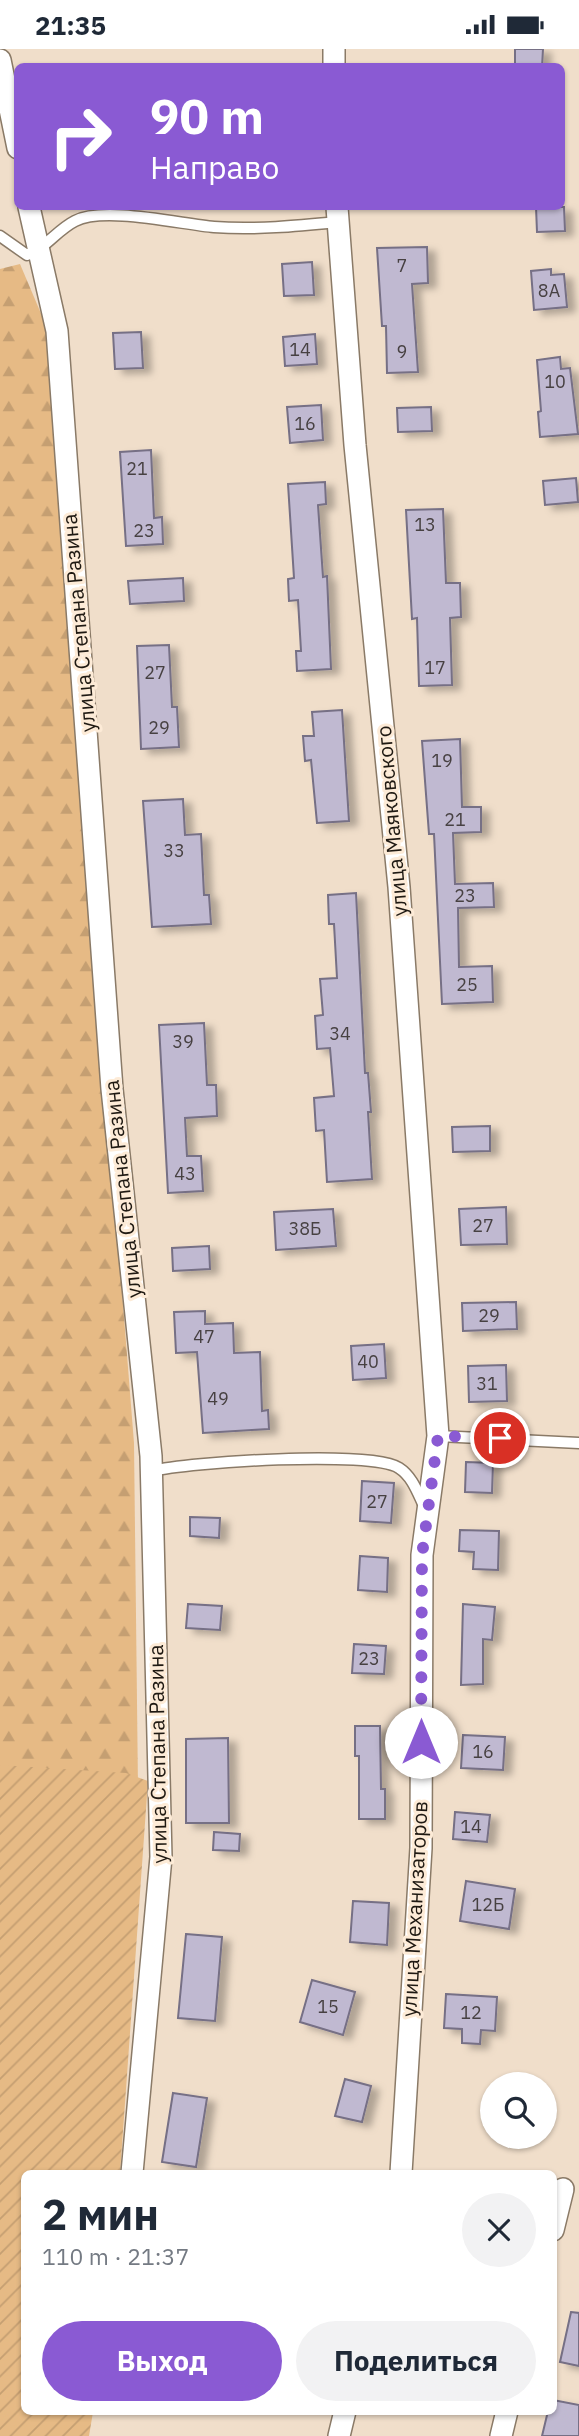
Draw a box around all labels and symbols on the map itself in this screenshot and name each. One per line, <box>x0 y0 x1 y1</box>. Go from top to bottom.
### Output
house number: 7 <box>397 254 407 277</box>
house number: 8А <box>538 279 561 302</box>
house number: 14 <box>289 338 311 361</box>
house number: 9 <box>397 340 407 363</box>
house number: 10 <box>544 370 566 393</box>
house number: 16 <box>294 412 316 435</box>
house number: 21 <box>126 457 148 480</box>
street label: улица Степана Разина <box>55 513 102 734</box>
house number: 13 <box>414 513 436 536</box>
house number: 23 <box>133 519 155 542</box>
house number: 17 <box>424 656 446 679</box>
house number: 27 <box>144 661 166 684</box>
house number: 29 <box>148 716 170 739</box>
street label: улица Маяковского <box>369 725 413 918</box>
house number: 19 <box>431 749 453 772</box>
house number: 21 <box>444 808 466 831</box>
house number: 33 <box>163 839 185 862</box>
house number: 23 <box>454 884 476 907</box>
house number: 25 <box>456 973 478 996</box>
house number: 34 <box>329 1022 351 1045</box>
house number: 39 <box>172 1030 194 1053</box>
street label: улица Степана Разина <box>97 1079 147 1300</box>
house number: 43 <box>174 1162 196 1185</box>
house number: 27 <box>472 1214 494 1237</box>
house number: 38Б <box>288 1217 322 1240</box>
house number: 29 <box>478 1304 500 1327</box>
house number: 47 <box>193 1325 215 1348</box>
house number: 40 <box>357 1350 379 1373</box>
house number: 31 <box>476 1372 498 1395</box>
house number: 49 <box>207 1387 229 1410</box>
pin <box>470 1408 530 1468</box>
house number: 27 <box>366 1490 388 1513</box>
street label: улица Степана Разина <box>141 1644 173 1864</box>
house number: 23 <box>358 1647 380 1670</box>
position arrow <box>384 1705 458 1779</box>
house number: 16 <box>472 1740 494 1763</box>
street label: улица Механизаторов <box>394 1800 434 2018</box>
house number: 14 <box>460 1815 482 1838</box>
house number: 12Б <box>471 1893 505 1916</box>
house number: 15 <box>317 1995 339 2018</box>
house number: 12 <box>460 2001 482 2024</box>

